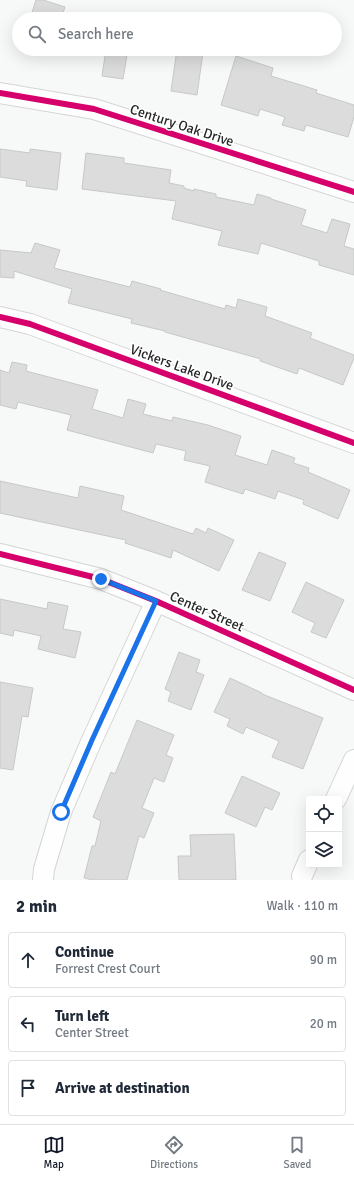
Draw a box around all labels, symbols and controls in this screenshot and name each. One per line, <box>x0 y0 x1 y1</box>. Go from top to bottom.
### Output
search box <box>12 12 342 56</box>
icon: search <box>26 23 48 45</box>
text: Search here <box>58 25 134 43</box>
street label: Century Oak Drive <box>128 101 236 150</box>
street label: Vickers Lake Drive <box>128 341 236 394</box>
route end <box>92 570 110 588</box>
street label: Center Street <box>167 588 247 635</box>
map controls <box>306 796 342 868</box>
button: locate <box>306 796 342 832</box>
route start <box>52 803 70 821</box>
button: layers <box>306 832 342 868</box>
text: 2 min <box>16 896 57 917</box>
text: Walk · 110 m <box>267 898 338 914</box>
text: Continue <box>55 943 114 961</box>
icon: ahead <box>17 949 39 971</box>
text: 90 m <box>310 952 337 968</box>
text: Forrest Crest Court <box>55 961 160 977</box>
text: Turn left <box>55 1007 109 1025</box>
icon: left <box>17 1013 39 1035</box>
text: 20 m <box>310 1016 337 1032</box>
text: Center Street <box>55 1025 129 1041</box>
icon: arrive <box>17 1077 39 1099</box>
text: Arrive at destination <box>55 1079 190 1097</box>
tab: Map <box>43 1134 65 1171</box>
tab: Directions <box>150 1134 198 1171</box>
tab: Saved <box>284 1134 311 1171</box>

